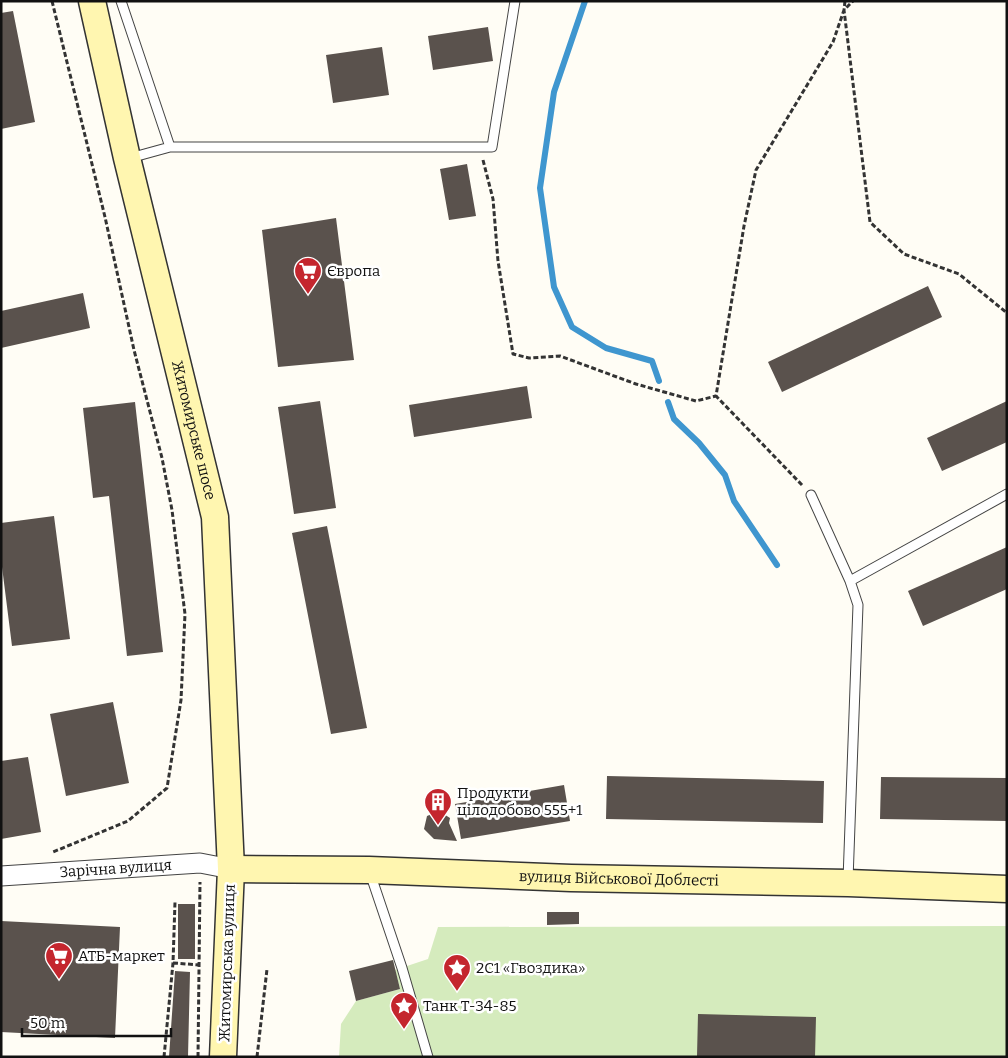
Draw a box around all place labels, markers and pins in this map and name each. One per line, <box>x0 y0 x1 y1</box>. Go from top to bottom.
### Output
supermarket icon: Європа <box>293 256 323 295</box>
place label: Європа <box>327 262 380 280</box>
place label: Продукти цілодобово 555+1 <box>457 784 582 819</box>
building icon: Продукти цілодобово 555+1 <box>423 787 453 826</box>
supermarket icon: АТБ-маркет <box>44 941 74 980</box>
place label: АТБ-маркет <box>78 947 165 965</box>
place icon: 2С1 «Гвоздика» <box>442 953 472 992</box>
place label: 2С1 «Гвоздика» <box>476 959 586 977</box>
place icon: Танк Т-34-85 <box>389 991 419 1030</box>
place label: Танк Т-34-85 <box>423 997 517 1015</box>

